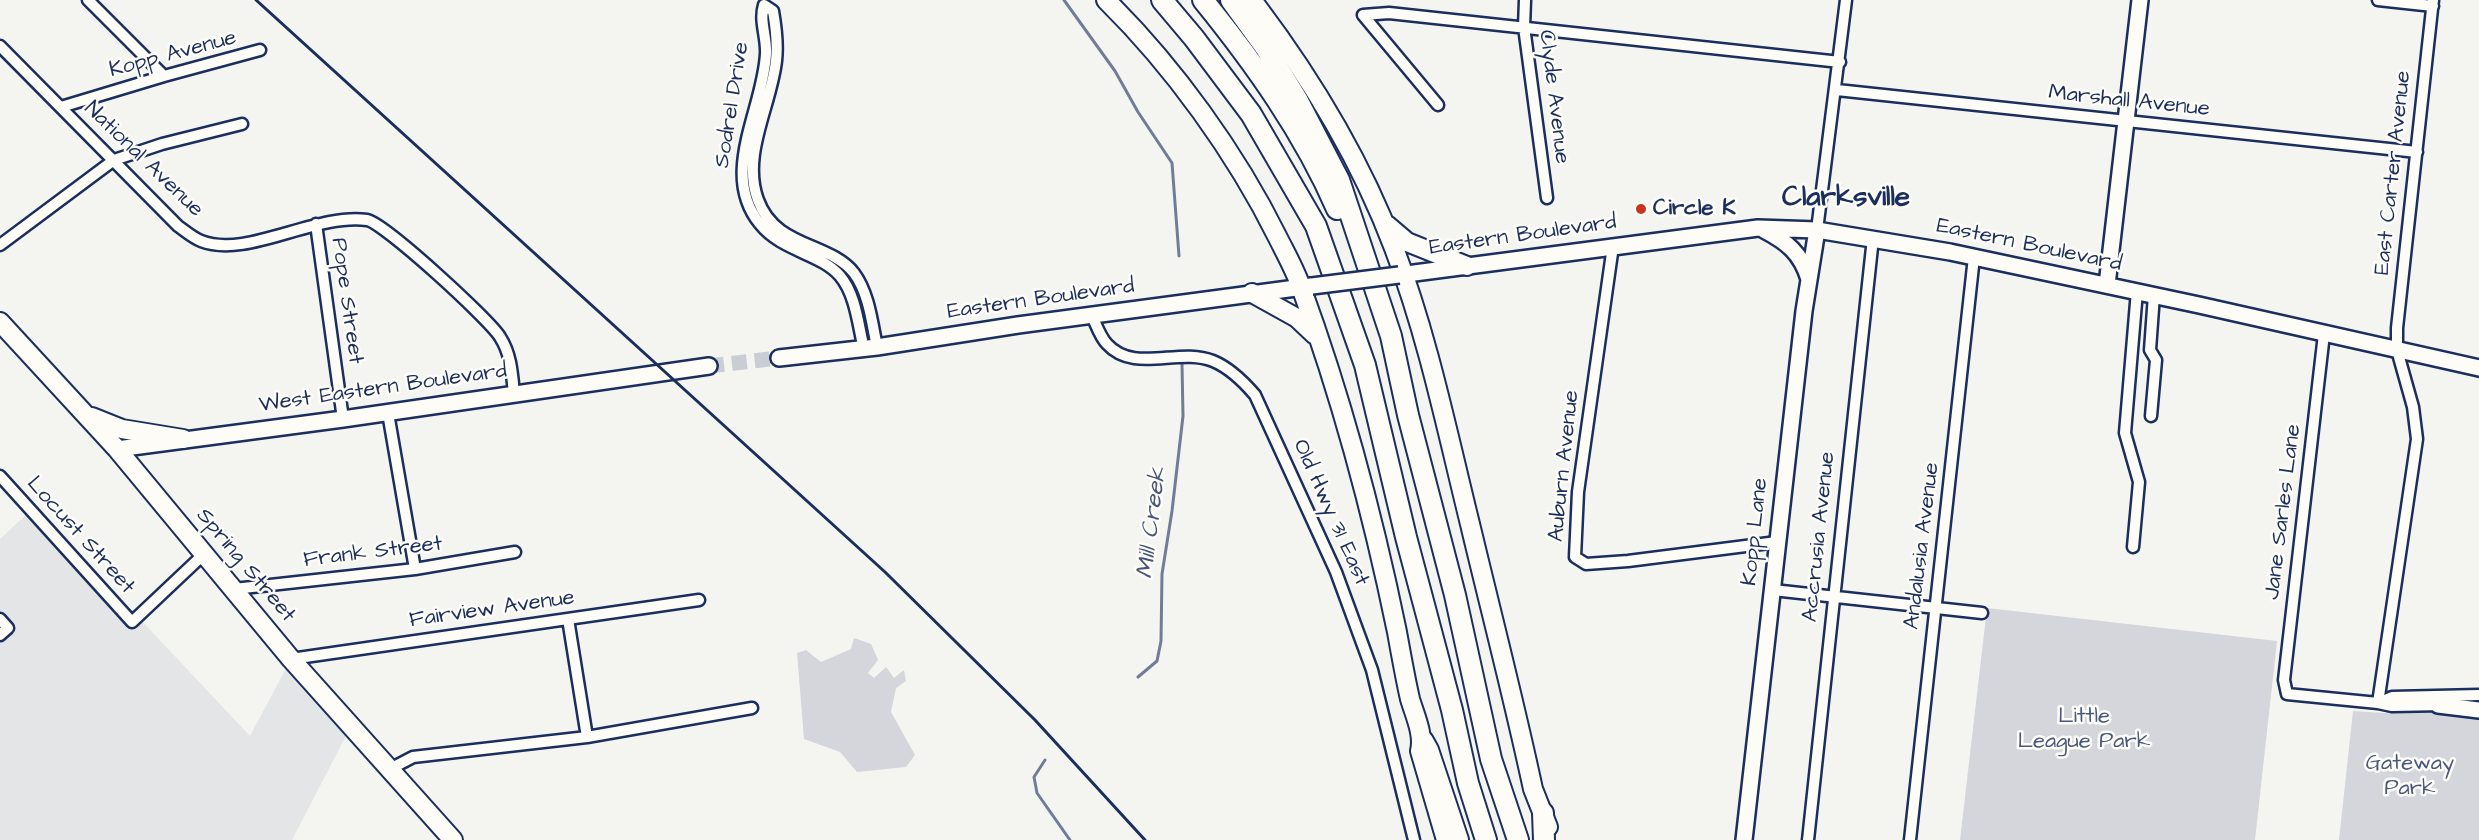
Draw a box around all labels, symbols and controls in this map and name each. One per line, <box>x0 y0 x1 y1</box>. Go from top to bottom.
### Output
street label: Kopp Avenue <box>107 25 239 85</box>
street label: Clyde Avenue <box>1532 29 1574 165</box>
street label: Sodrel Drive <box>710 40 756 170</box>
street label: East Carter Avenue <box>2370 70 2418 276</box>
street label: Marshall Avenue <box>2047 80 2211 124</box>
street label: National Avenue <box>78 96 208 224</box>
district label: Clarksville <box>1782 182 1910 216</box>
place label: Circle K <box>1653 196 1735 222</box>
marker: Circle K <box>1634 202 1648 216</box>
street label: Eastern Boulevard <box>1428 210 1618 262</box>
street label: Eastern Boulevard <box>1934 213 2124 279</box>
street label: Pope Street <box>324 236 368 366</box>
street label: Eastern Boulevard <box>946 274 1136 326</box>
street label: West Eastern Boulevard <box>257 359 509 419</box>
street label: Auburn Avenue <box>1544 389 1586 543</box>
street label: Jane Sarles Lane <box>2260 423 2308 601</box>
street label: Old Hwy 31 East <box>1286 436 1374 590</box>
street label: Accrusia Avenue <box>1798 451 1842 623</box>
street label: Andalusia Avenue <box>1900 461 1946 631</box>
water label: Mill Creek <box>1132 466 1174 580</box>
street label: Locust Street <box>20 472 140 600</box>
street label: Kopp Lane <box>1737 477 1775 587</box>
street label: Spring Street <box>190 504 300 628</box>
street label: Frank Street <box>302 531 444 575</box>
street label: Fairview Avenue <box>408 585 576 635</box>
park label: Little League Park <box>2018 704 2150 756</box>
park label: Gateway Park <box>2366 751 2454 802</box>

